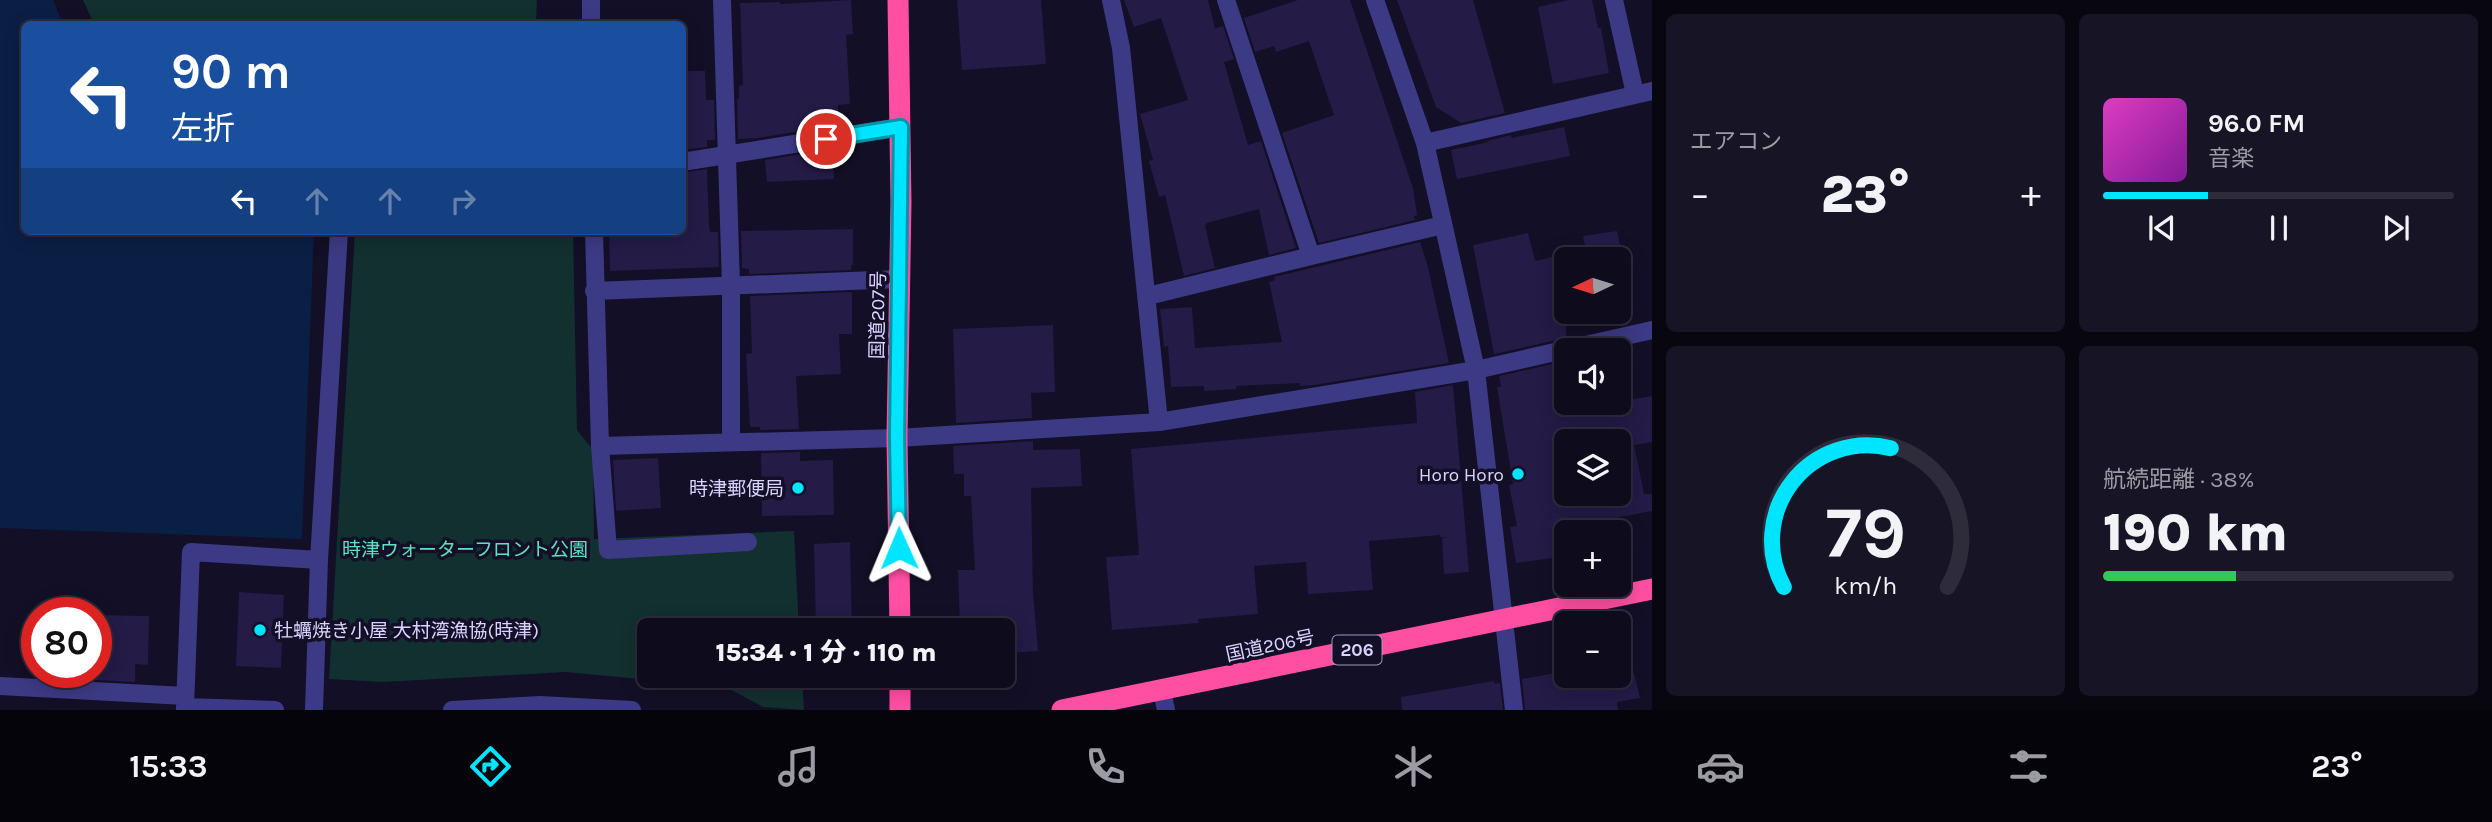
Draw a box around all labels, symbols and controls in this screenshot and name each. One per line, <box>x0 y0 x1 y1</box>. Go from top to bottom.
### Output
text: 90 m <box>171 43 291 100</box>
icon: left <box>56 49 147 140</box>
text: 96.0 FM <box>2208 108 2305 139</box>
pin <box>796 109 856 169</box>
text: 左折 <box>171 110 235 147</box>
icon: arrive <box>807 120 845 158</box>
text: エアコン <box>1690 128 1782 155</box>
text: 音楽 <box>2208 145 2254 172</box>
text: 23° <box>1821 164 1910 225</box>
text: − <box>1690 172 1710 217</box>
text: + <box>2021 172 2041 217</box>
icon: left <box>225 182 263 220</box>
icon: ahead <box>298 182 336 220</box>
icon: ahead <box>371 182 409 220</box>
icon: right <box>444 182 482 220</box>
icon: previous <box>2143 209 2181 247</box>
icon: pause <box>2260 209 2298 247</box>
icon: next <box>2377 209 2415 247</box>
north arrow <box>1554 247 1631 324</box>
map controls <box>1554 247 1631 688</box>
street label: 国道207号 <box>866 271 890 359</box>
button: sound <box>1554 338 1631 415</box>
button: layers <box>1554 429 1631 506</box>
place label: Horo Horo <box>1419 464 1504 486</box>
marker: Horo Horo <box>1510 466 1526 482</box>
text: 航続距離 · 38% <box>2103 466 2254 493</box>
place label: 時津郵便局 <box>689 478 784 500</box>
marker: 時津郵便局 <box>790 480 806 496</box>
text: 79 <box>1825 490 1906 575</box>
text: 190 km <box>2103 502 2288 563</box>
position arrow <box>862 511 936 585</box>
button: + <box>1554 520 1631 597</box>
park label: 時津ウォーターフロント公園 <box>342 539 588 561</box>
text: km/h <box>1834 571 1897 600</box>
speed limit sign: 80 <box>21 597 112 688</box>
button: − <box>1554 611 1631 688</box>
place label: 牡蠣焼き小屋 大村湾漁協(時津) <box>274 620 539 642</box>
marker: 牡蠣焼き小屋 大村湾漁協(時津) <box>252 622 268 638</box>
street label: 国道206号 <box>1224 626 1317 666</box>
road number: 206 <box>1332 636 1382 664</box>
text: 15:34 · 1 分 · 110 m <box>716 637 936 668</box>
icon: directions <box>466 742 515 791</box>
icon: music <box>774 742 823 791</box>
icon: phone <box>1081 742 1130 791</box>
icon: climate <box>1389 742 1438 791</box>
icon: car <box>1696 742 1745 791</box>
icon: filters <box>2004 742 2053 791</box>
text: 15:33 <box>129 748 208 785</box>
text: 23° <box>2311 748 2363 785</box>

